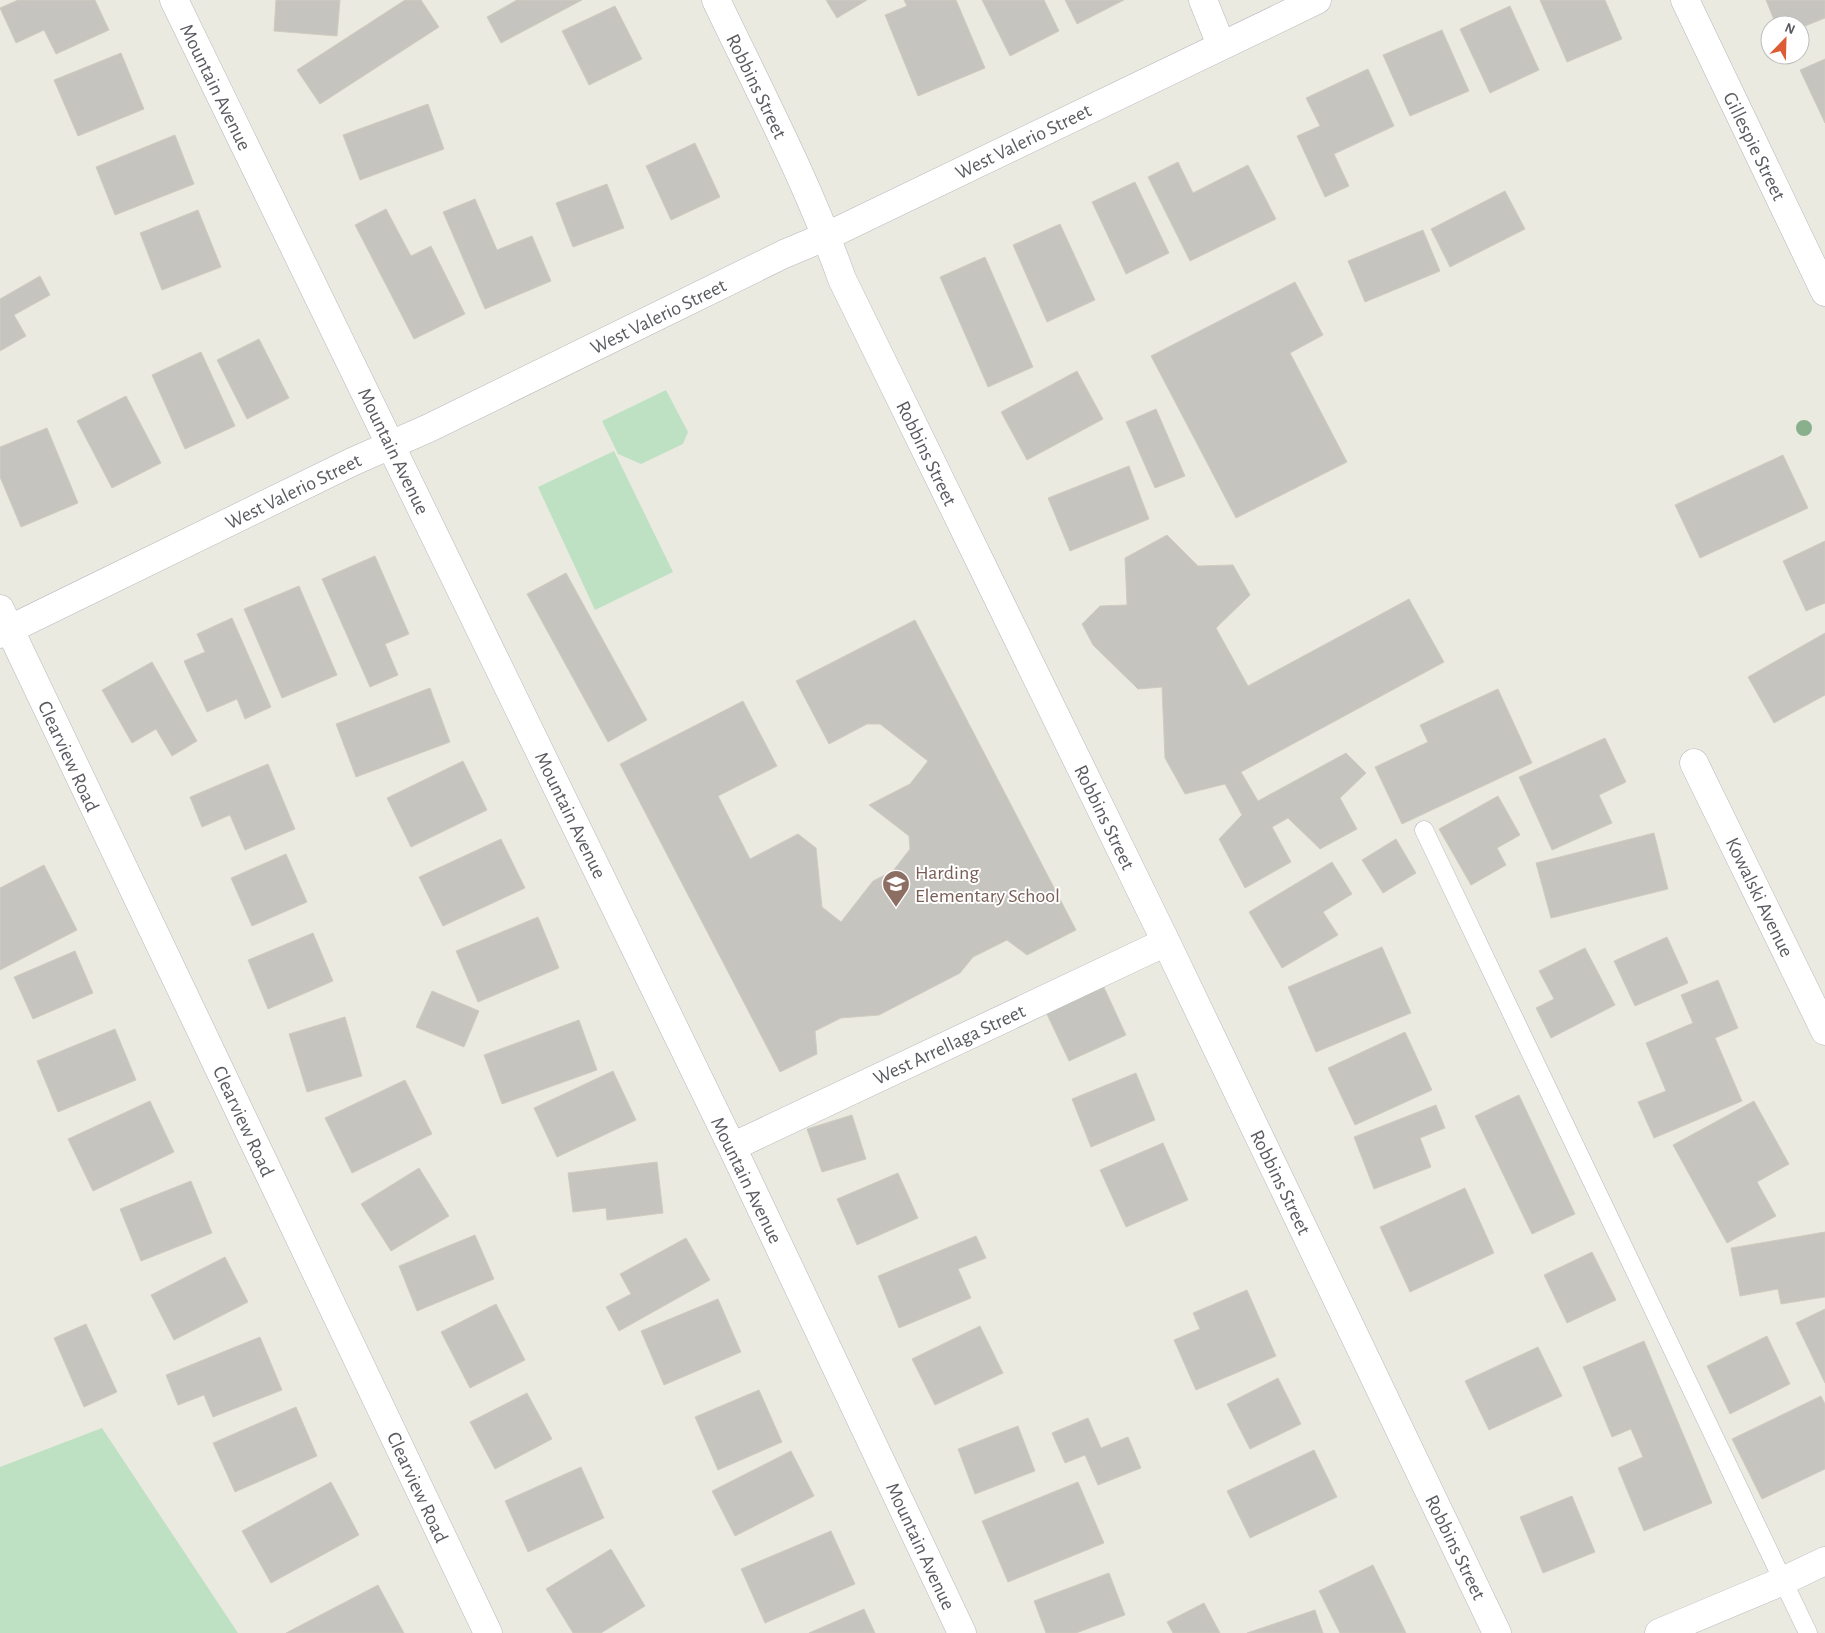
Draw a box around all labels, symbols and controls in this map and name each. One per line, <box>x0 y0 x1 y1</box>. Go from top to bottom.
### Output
north arrow <box>1760 15 1810 65</box>
street label: Mountain Avenue <box>176 21 254 154</box>
text: N <box>1782 21 1797 37</box>
street label: Robbins Street <box>722 31 790 142</box>
street label: Gillespie Street <box>1719 89 1789 204</box>
street label: West Valerio Street <box>952 100 1095 183</box>
street label: West Valerio Street <box>587 275 730 358</box>
street label: Mountain Avenue <box>354 385 432 518</box>
street label: Robbins Street <box>892 398 960 509</box>
street label: West Valerio Street <box>222 450 365 533</box>
street label: Clearview Road <box>34 698 102 815</box>
street label: Mountain Avenue <box>531 749 609 882</box>
street label: Robbins Street <box>1070 762 1138 873</box>
street label: Kowalski Avenue <box>1722 834 1797 960</box>
place label: Harding Elementary School <box>915 863 1060 906</box>
school or university icon: Harding Elementary School <box>881 869 911 908</box>
street label: West Arrellaga Street <box>870 1001 1029 1089</box>
street label: Clearview Road <box>209 1063 277 1180</box>
street label: Mountain Avenue <box>707 1114 785 1247</box>
street label: Robbins Street <box>1246 1127 1314 1238</box>
street label: Clearview Road <box>383 1429 451 1546</box>
street label: Mountain Avenue <box>882 1480 958 1613</box>
street label: Robbins Street <box>1421 1492 1489 1603</box>

